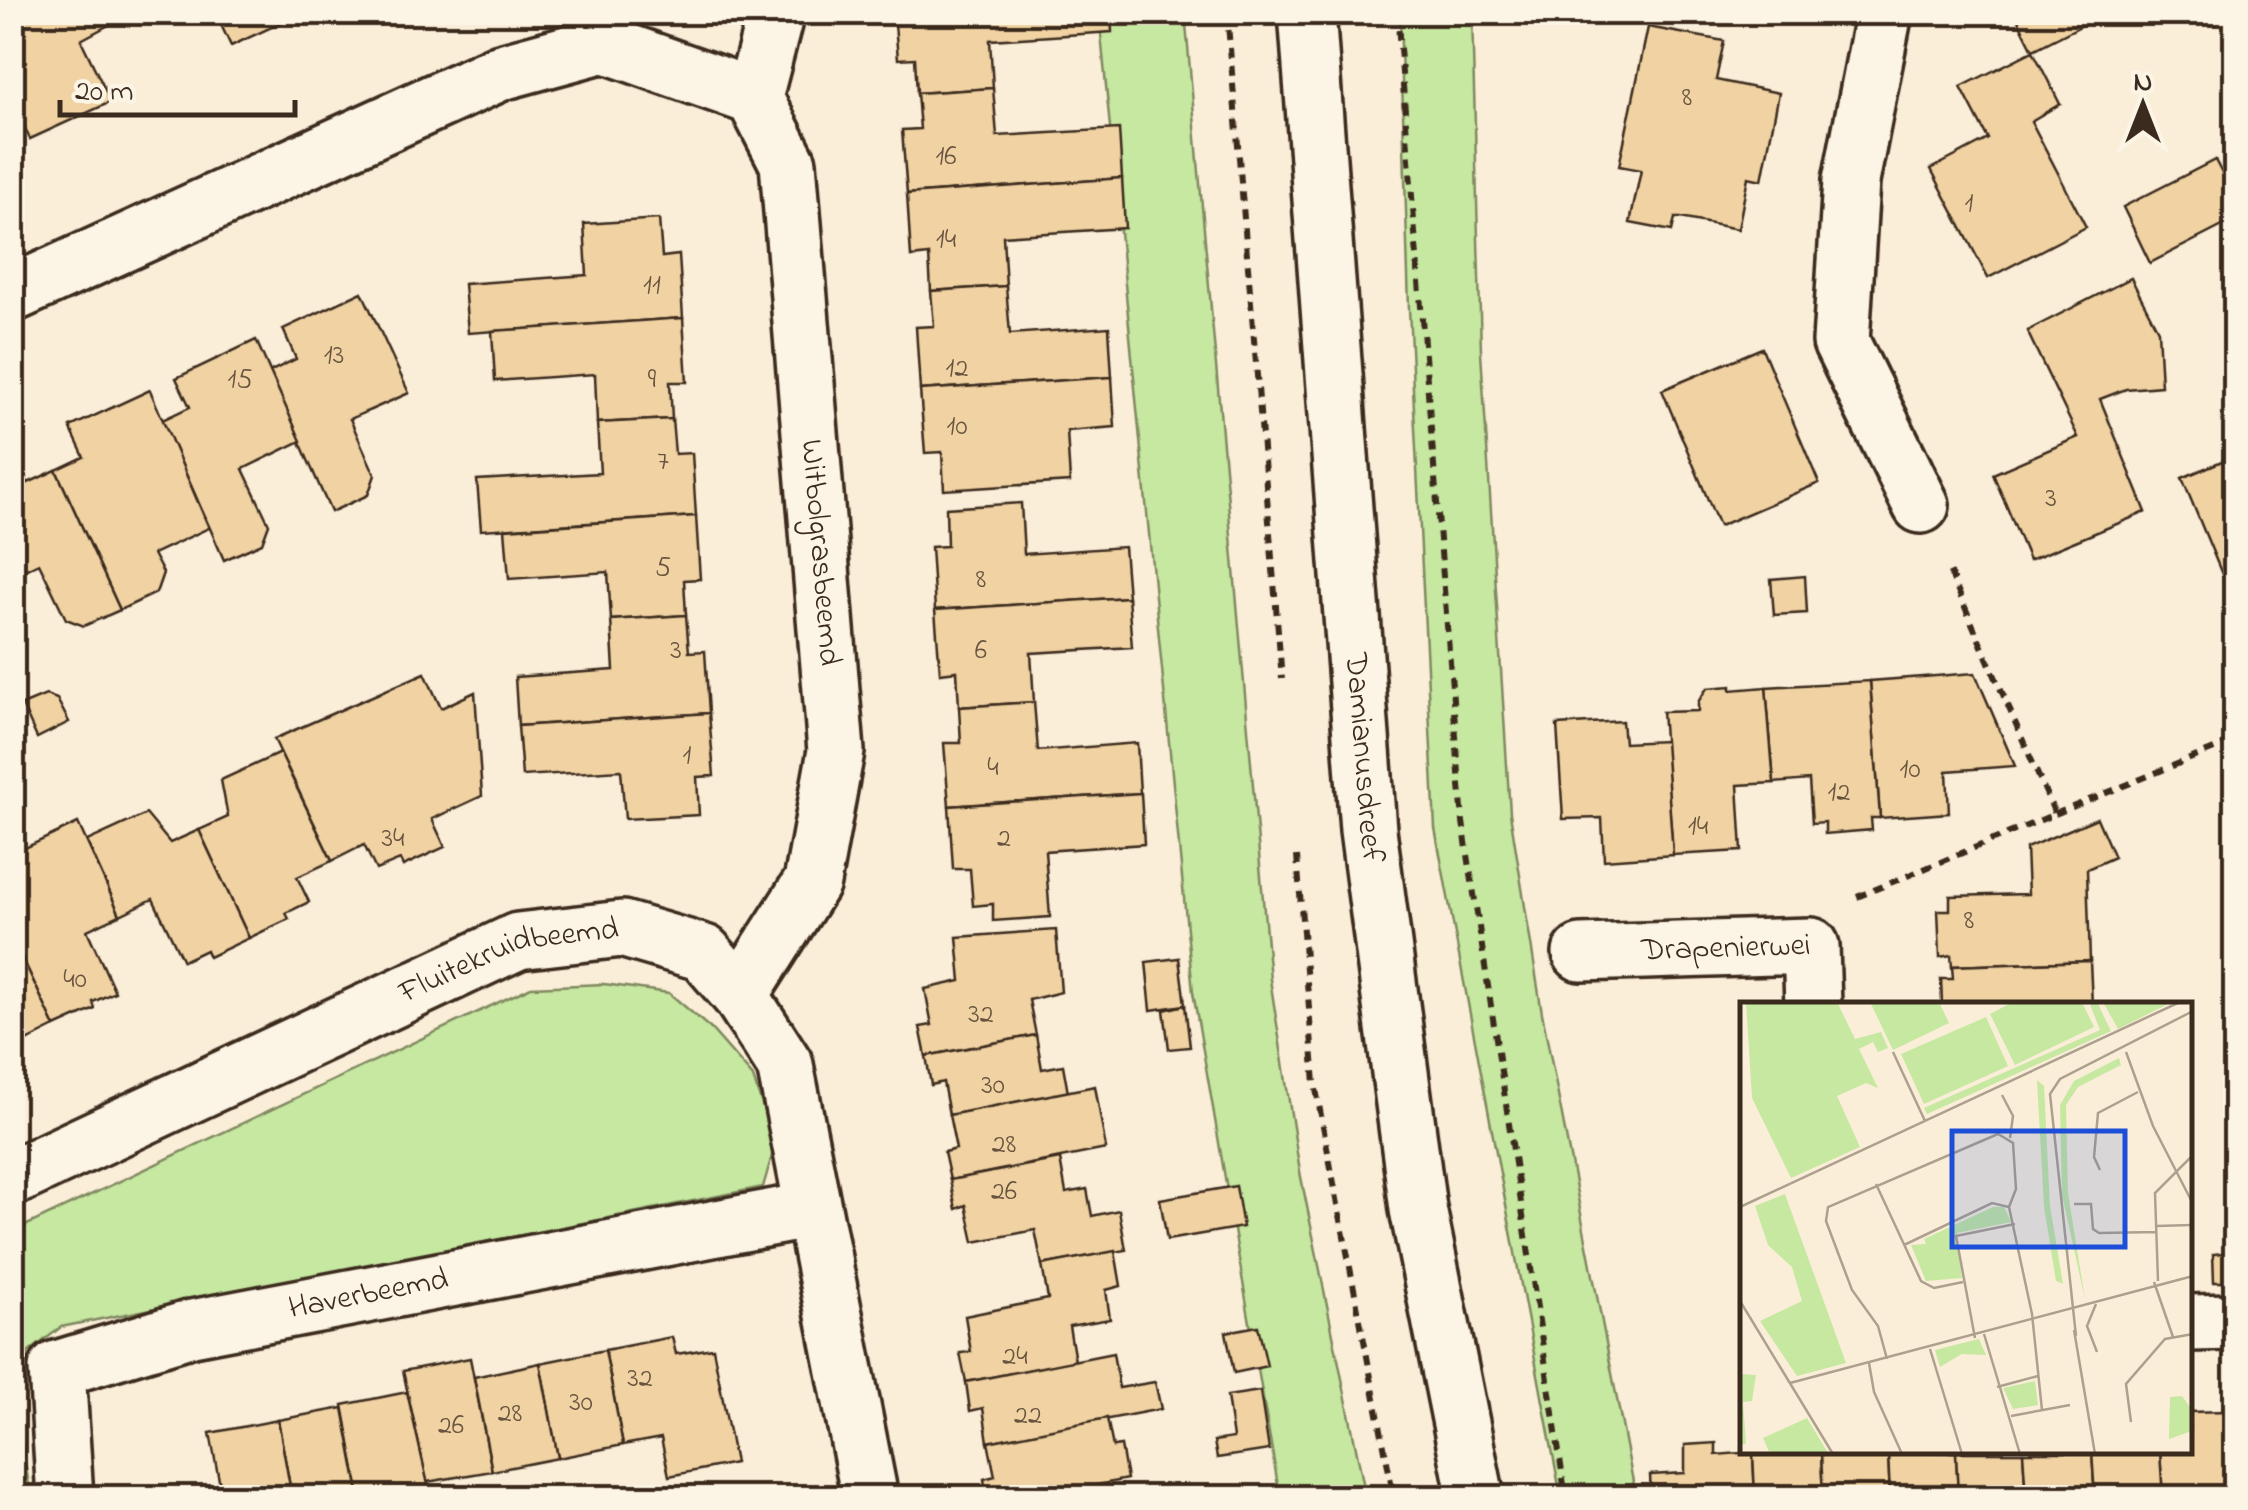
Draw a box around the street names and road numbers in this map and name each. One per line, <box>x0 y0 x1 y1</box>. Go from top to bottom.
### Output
street label: Witbolgrasbeemd <box>787 437 852 668</box>
street label: Damianusdreef <box>1331 650 1396 866</box>
street label: Fluitekruidbeemd <box>391 906 621 1017</box>
street label: Drapenierwei <box>1640 923 1811 975</box>
street label: Haverbeemd <box>285 1256 452 1333</box>

